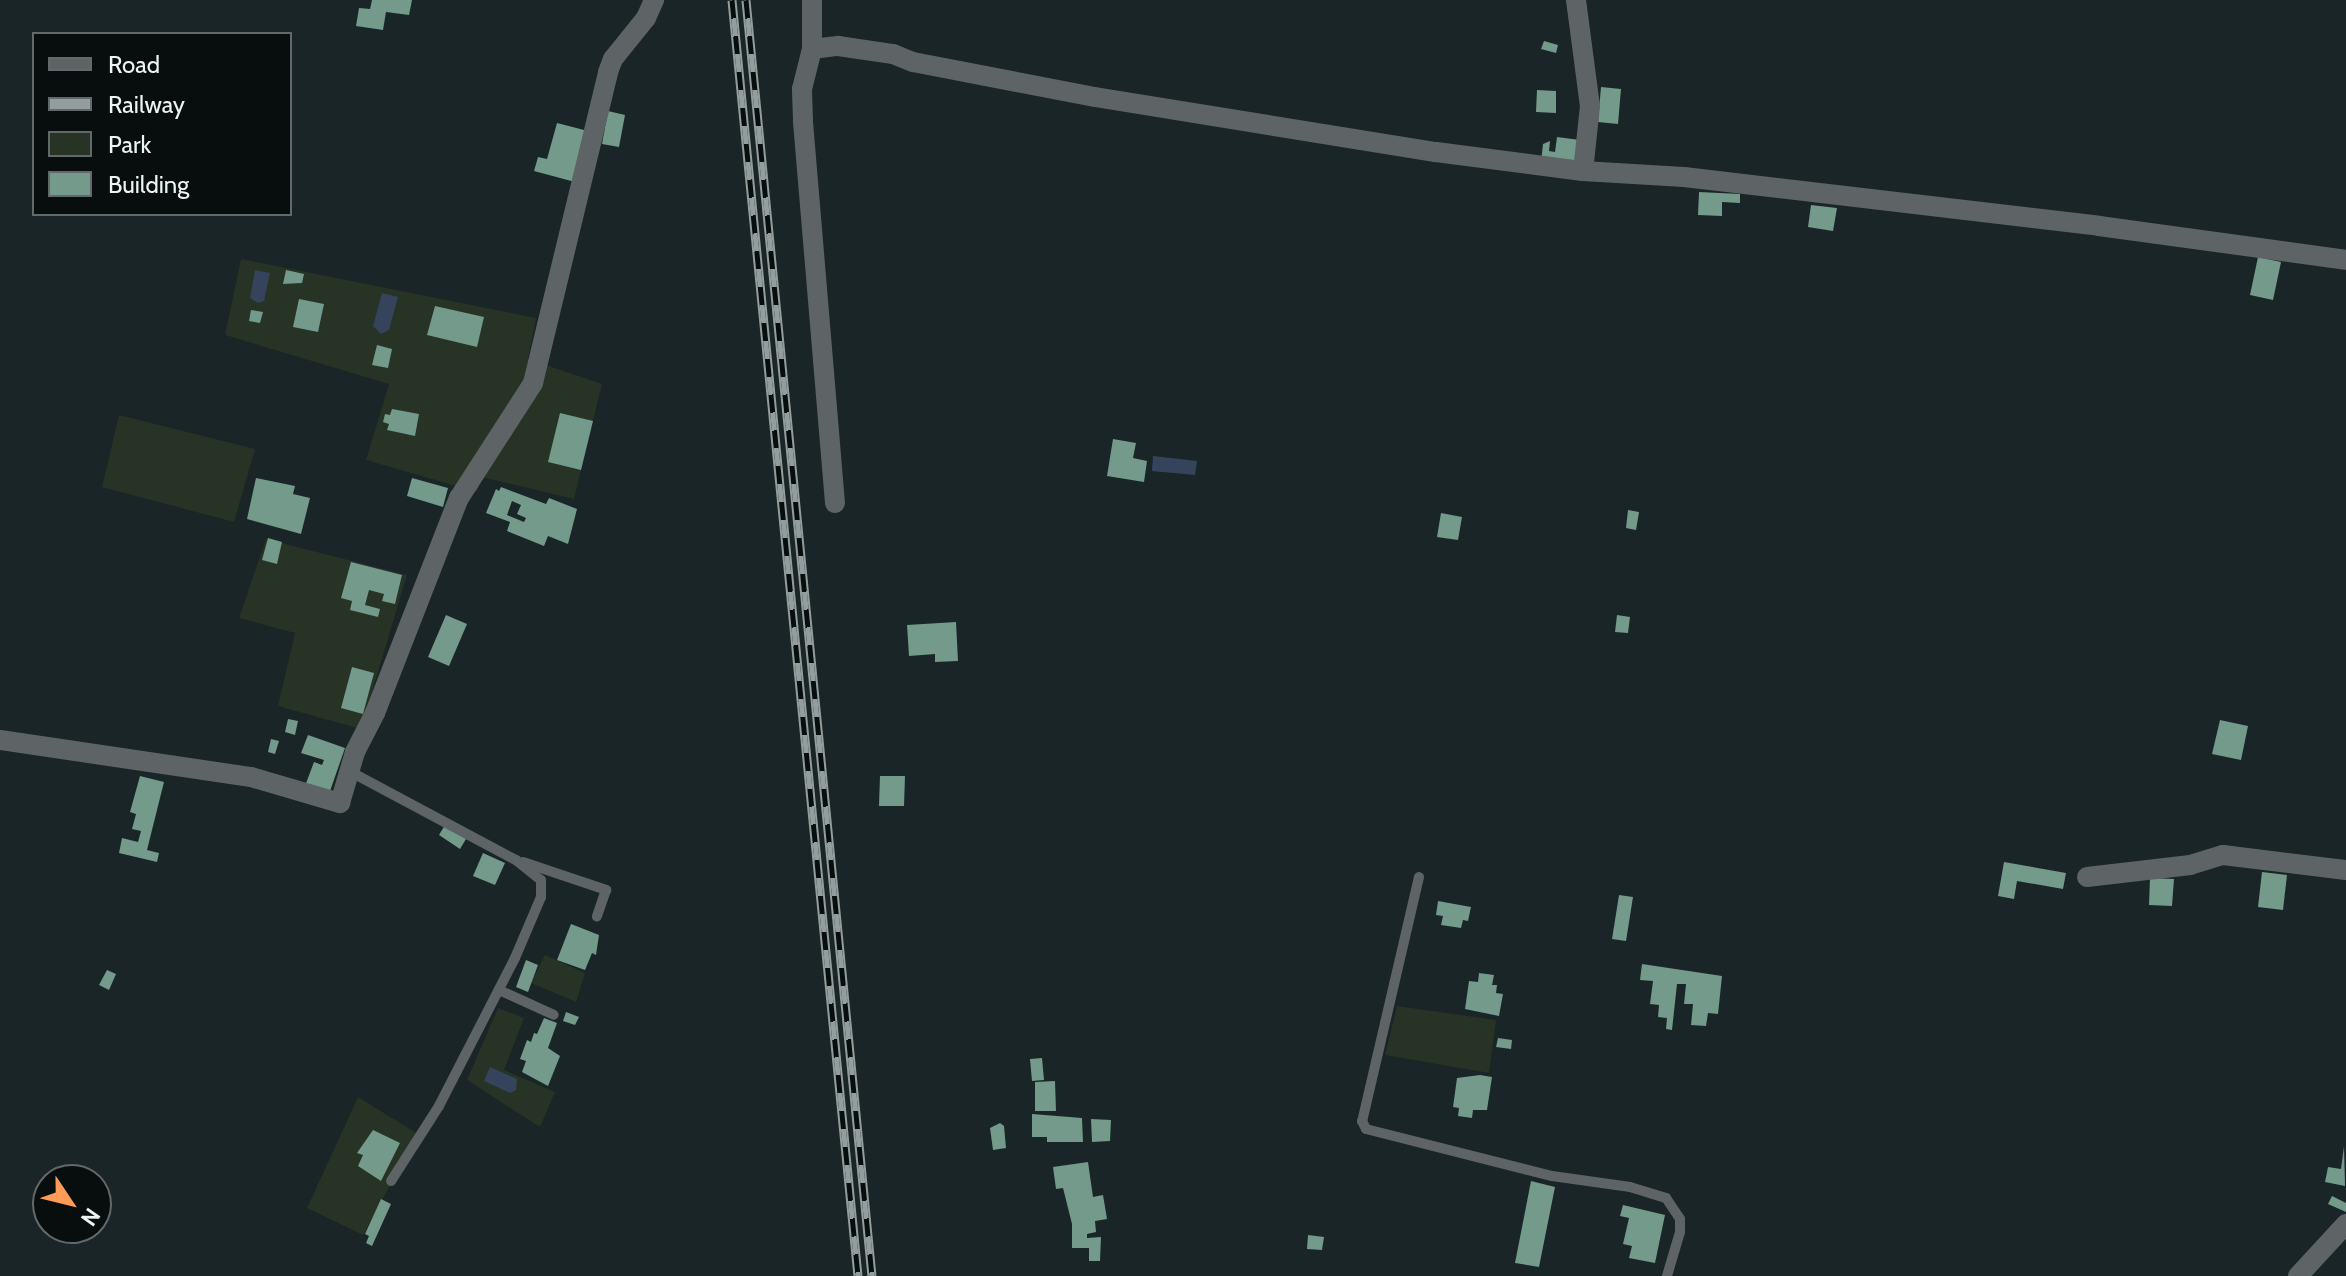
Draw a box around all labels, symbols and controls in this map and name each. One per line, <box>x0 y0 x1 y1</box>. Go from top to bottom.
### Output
legend <box>32 32 292 216</box>
text: Road <box>108 50 160 79</box>
text: Railway <box>108 90 185 119</box>
text: Park <box>108 130 151 159</box>
text: Building <box>108 170 189 199</box>
north arrow <box>32 1164 112 1244</box>
text: N <box>75 1203 106 1231</box>

